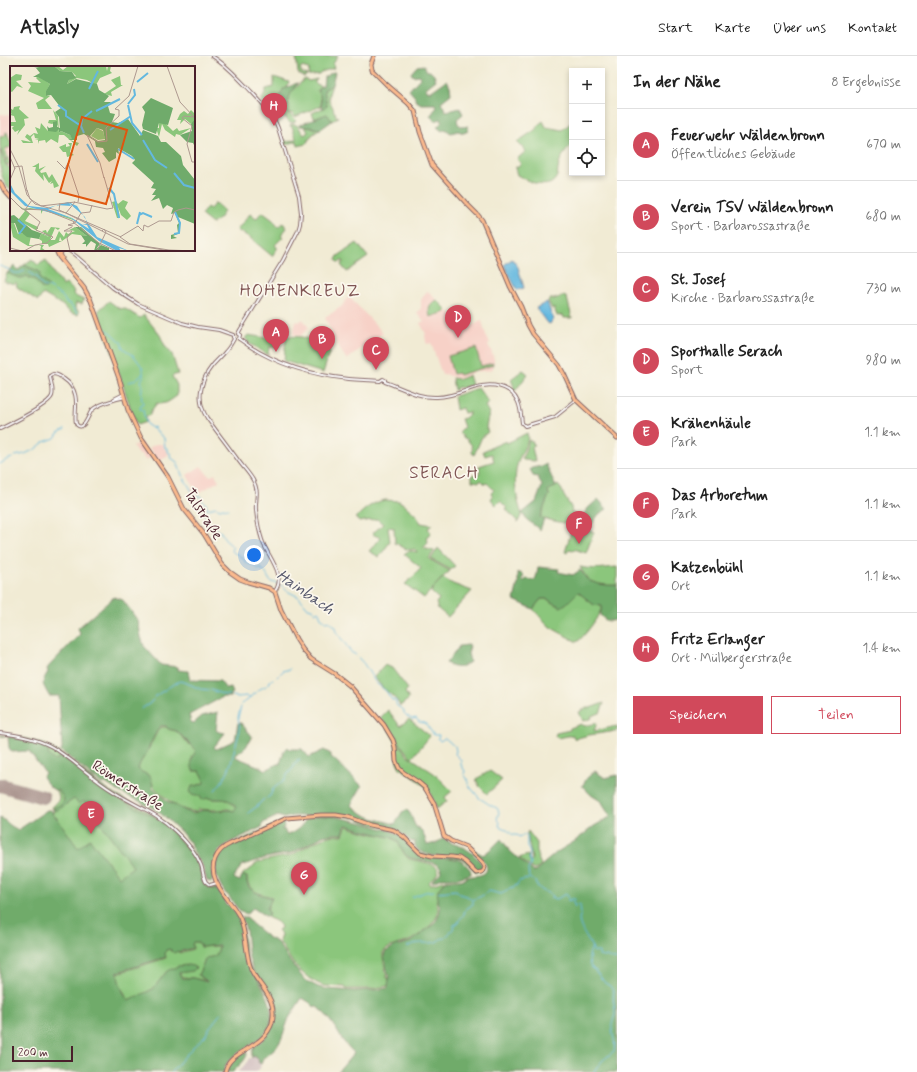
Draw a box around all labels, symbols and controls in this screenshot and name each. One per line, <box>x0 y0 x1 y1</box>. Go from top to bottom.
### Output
text: Atlasly <box>20 15 79 40</box>
text: Start <box>658 19 693 37</box>
text: Karte <box>715 19 750 37</box>
text: Über uns <box>772 19 826 37</box>
text: Kontakt <box>848 19 897 37</box>
inset map <box>10 66 195 251</box>
map controls <box>569 68 605 176</box>
button: + <box>569 68 605 104</box>
text: In der Nähe <box>633 71 721 93</box>
text: 8 Ergebnisse <box>831 74 901 91</box>
pin: H <box>261 93 287 126</box>
button: − <box>569 104 605 140</box>
text: Feuerwehr Wäldenbronn <box>671 126 825 146</box>
text: A <box>642 136 650 153</box>
text: 670 m <box>866 136 901 153</box>
button: locate <box>569 140 605 176</box>
text: Öffentliches Gebäude <box>671 146 796 163</box>
text: Verein TSV Wäldenbronn <box>671 198 834 218</box>
text: B <box>642 208 650 225</box>
text: 680 m <box>866 208 901 225</box>
text: Sport · Barbarossastraße <box>671 218 810 235</box>
text: St. Josef <box>671 270 726 290</box>
district label: HOHENKREUZ <box>240 280 360 302</box>
text: C <box>641 280 651 297</box>
text: 730 m <box>866 280 901 297</box>
text: Kirche · Barbarossastraße <box>671 290 815 307</box>
pin: D <box>445 305 471 338</box>
pin: A <box>263 319 289 352</box>
pin: B <box>309 326 335 359</box>
pin: C <box>363 337 389 370</box>
text: Sporthalle Serach <box>671 342 783 362</box>
text: D <box>642 352 650 369</box>
text: 980 m <box>866 352 901 369</box>
text: Sport <box>671 362 703 379</box>
text: Krähenhäule <box>671 414 751 434</box>
text: E <box>642 424 650 441</box>
text: 1.1 km <box>864 424 901 441</box>
text: Park <box>671 434 697 451</box>
district label: SERACH <box>409 462 479 484</box>
street label: Talstraße <box>179 485 227 544</box>
text: Das Arboretum <box>671 486 768 506</box>
text: F <box>643 496 649 513</box>
text: 1.1 km <box>864 496 901 513</box>
text: Park <box>671 506 697 523</box>
pin: F <box>566 511 592 544</box>
your location <box>244 545 264 565</box>
text: Katzenbühl <box>671 558 743 578</box>
water label: Hainbach <box>272 565 338 620</box>
text: G <box>642 568 650 585</box>
text: 1.1 km <box>864 568 901 585</box>
text: Ort <box>671 578 690 595</box>
text: Fritz Erlanger <box>671 630 765 650</box>
text: H <box>642 640 650 657</box>
text: 1.4 km <box>862 640 901 657</box>
text: Ort · Mülbergerstraße <box>671 650 792 667</box>
button: Speichern <box>633 696 763 734</box>
button: Teilen <box>771 696 901 734</box>
street label: Römerstraße <box>88 756 167 816</box>
pin: E <box>78 801 104 834</box>
pin: G <box>291 862 317 895</box>
scale bar <box>12 1044 73 1063</box>
text: 200 m <box>18 1046 48 1060</box>

